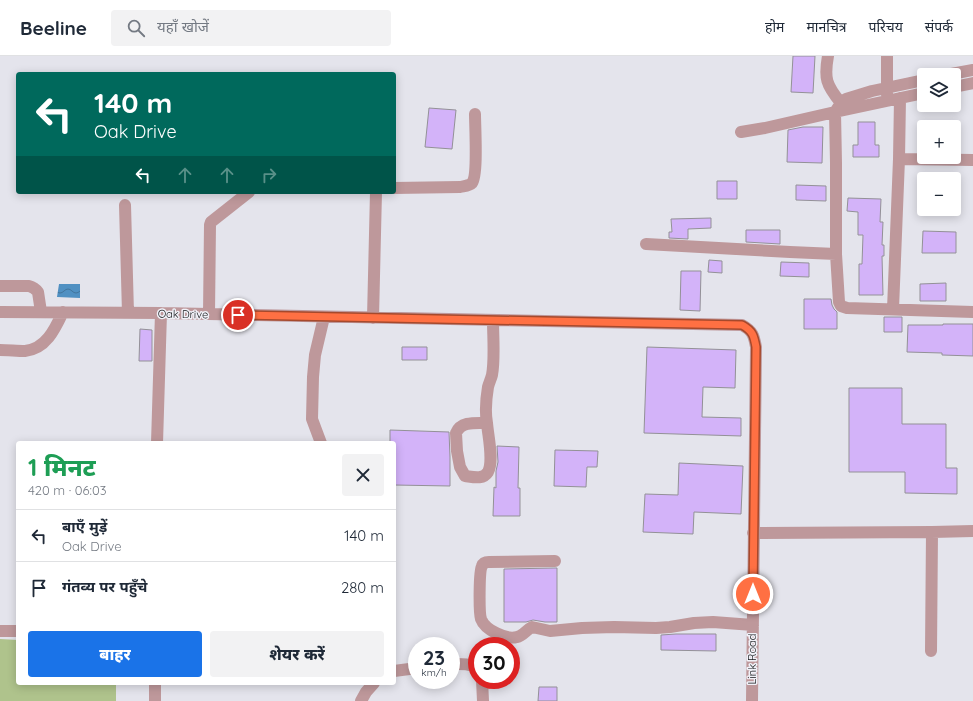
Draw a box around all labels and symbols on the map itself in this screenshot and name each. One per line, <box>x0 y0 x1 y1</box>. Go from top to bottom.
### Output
pin <box>221 298 255 332</box>
street label: Oak Drive <box>158 307 208 321</box>
position arrow <box>732 573 774 615</box>
street label: Link Road <box>745 634 759 684</box>
speed limit sign: 30 <box>468 637 520 689</box>

